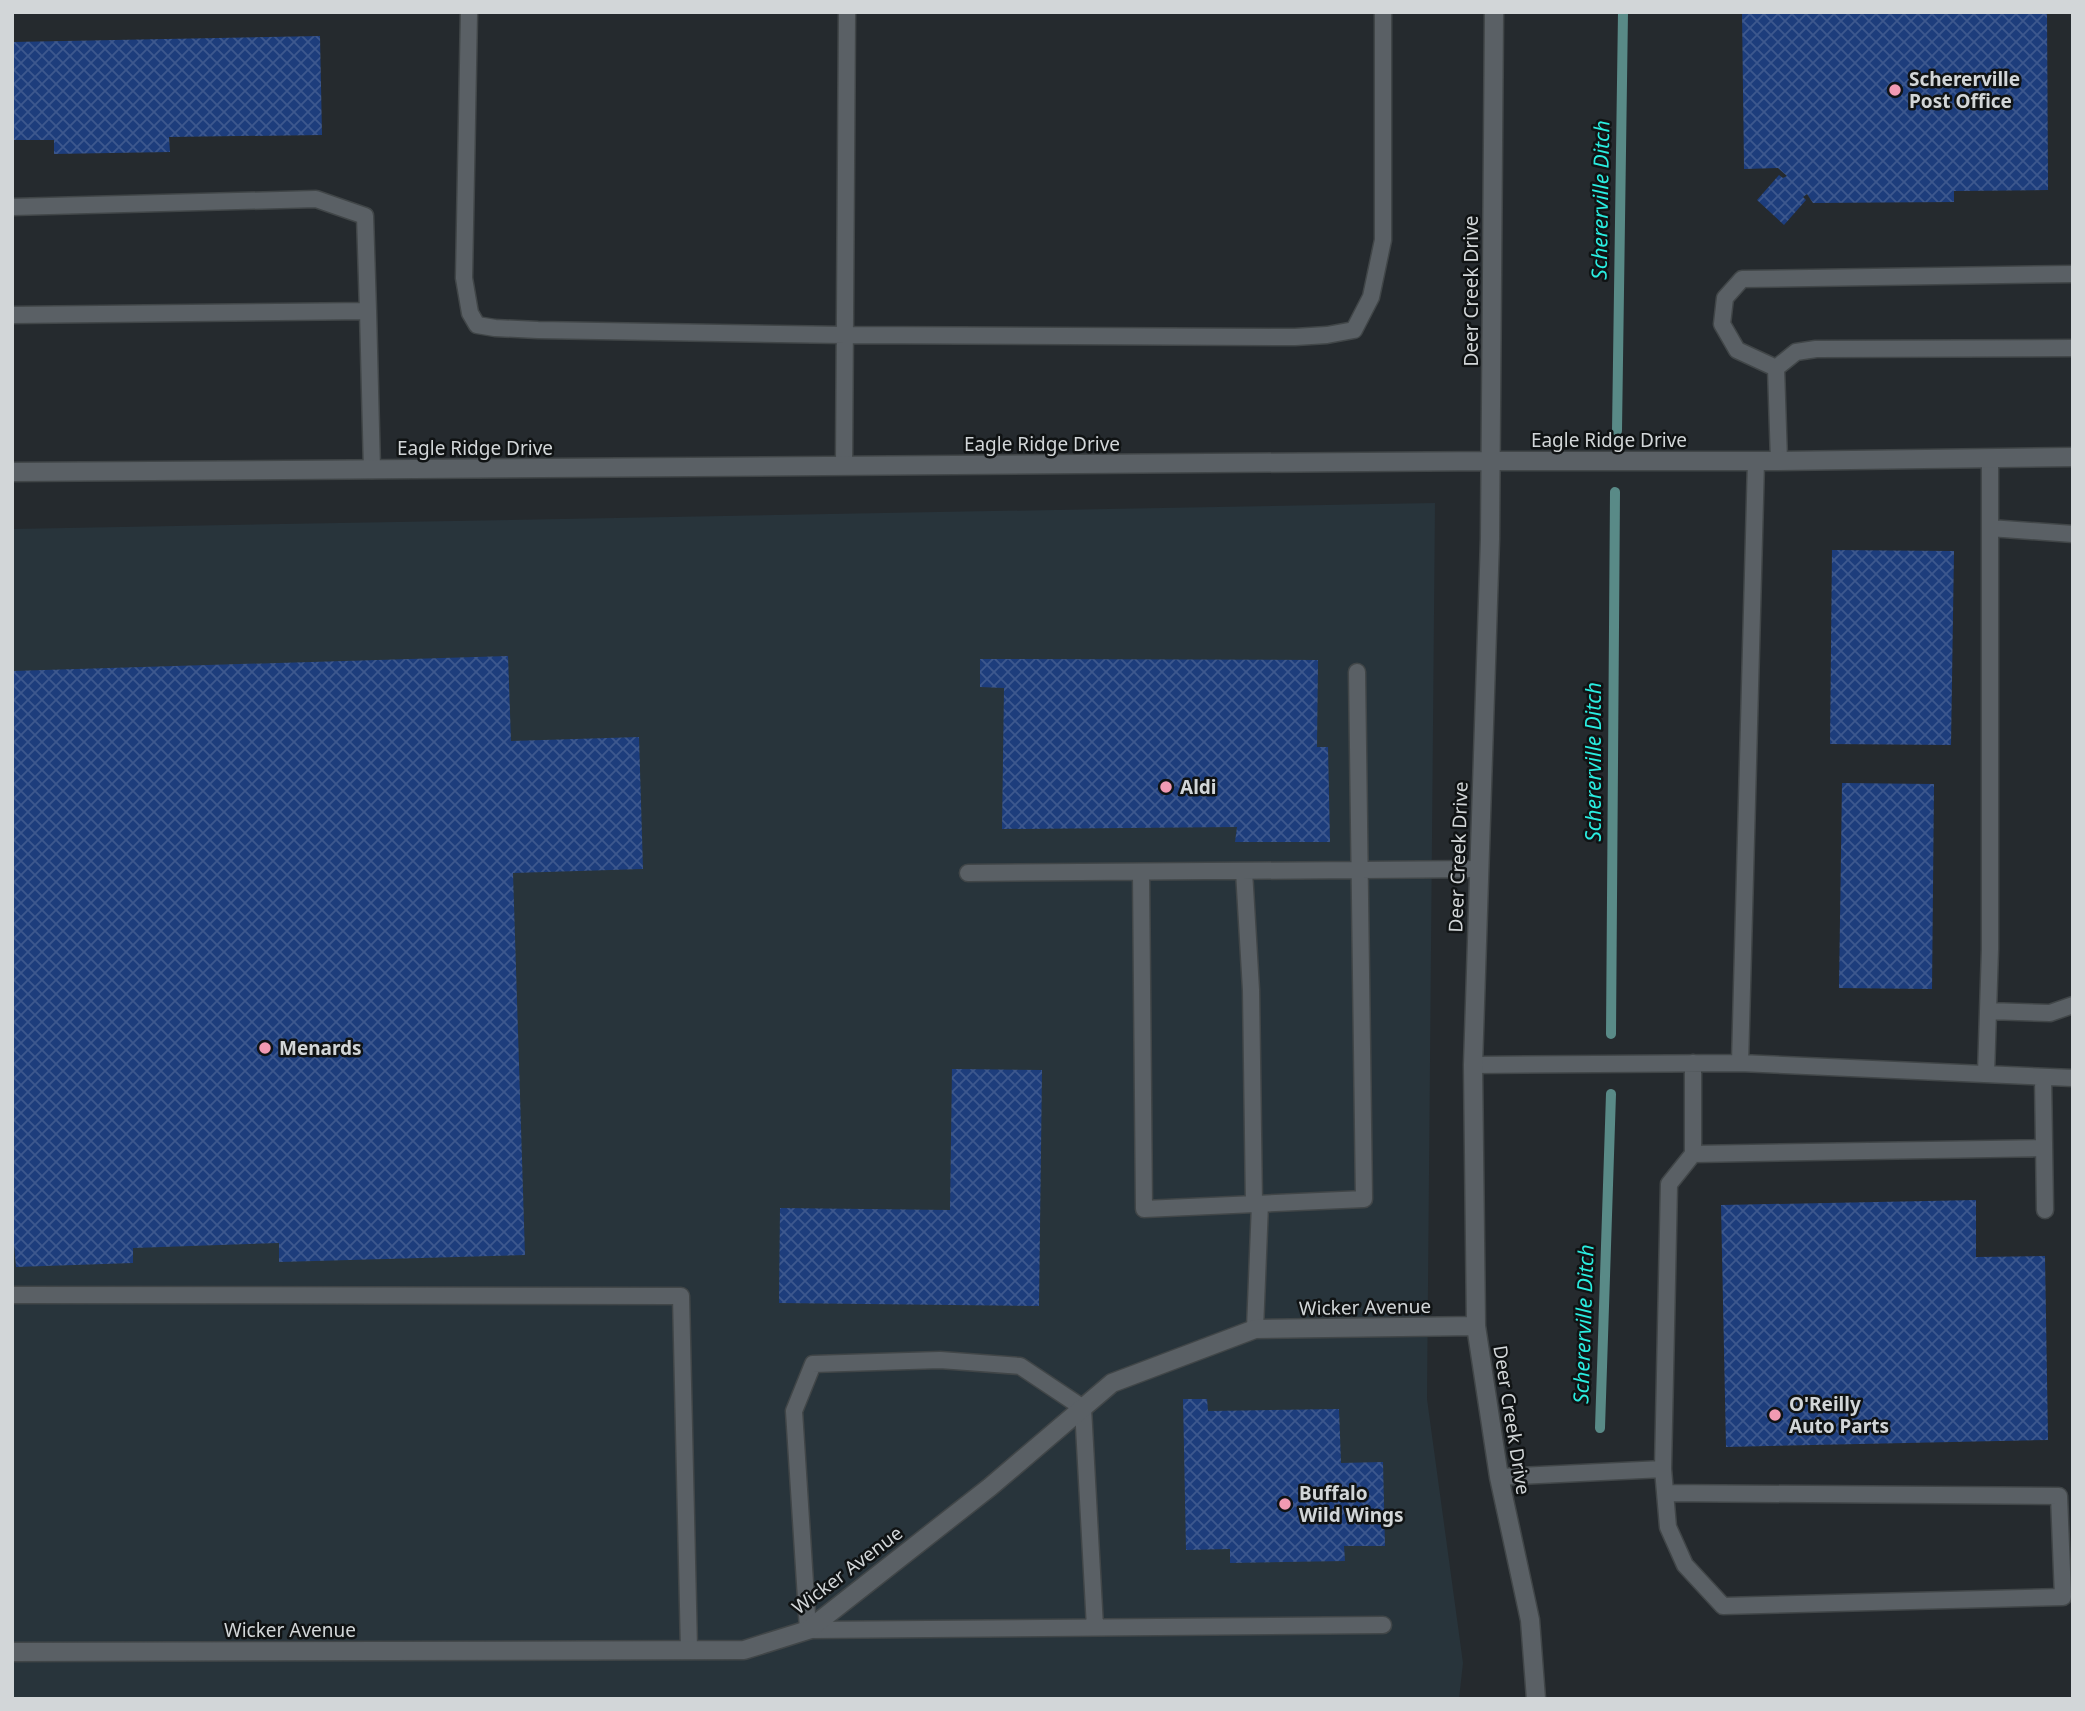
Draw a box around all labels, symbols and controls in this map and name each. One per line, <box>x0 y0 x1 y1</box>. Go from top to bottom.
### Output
place label: Schererville Post Office <box>1909 66 2020 114</box>
marker: Schererville Post Office <box>1887 82 1903 98</box>
water label: Schererville Ditch <box>1585 120 1615 280</box>
street label: Deer Creek Drive <box>1458 215 1484 367</box>
street label: Eagle Ridge Drive <box>1531 427 1687 453</box>
street label: Eagle Ridge Drive <box>964 431 1120 457</box>
street label: Eagle Ridge Drive <box>397 435 553 461</box>
water label: Schererville Ditch <box>1579 682 1607 842</box>
place label: Aldi <box>1180 774 1217 800</box>
marker: Aldi <box>1158 779 1174 795</box>
street label: Deer Creek Drive <box>1442 781 1474 933</box>
place label: Menards <box>279 1035 362 1061</box>
marker: Menards <box>257 1040 273 1056</box>
water label: Schererville Ditch <box>1566 1244 1600 1404</box>
street label: Wicker Avenue <box>1299 1293 1431 1321</box>
street label: Deer Creek Drive <box>1487 1343 1537 1497</box>
place label: O'Reilly Auto Parts <box>1789 1391 1889 1439</box>
marker: O'Reilly Auto Parts <box>1767 1407 1783 1423</box>
place label: Buffalo Wild Wings <box>1299 1480 1404 1528</box>
marker: Buffalo Wild Wings <box>1277 1496 1293 1512</box>
street label: Wicker Avenue <box>786 1520 908 1620</box>
street label: Wicker Avenue <box>224 1617 356 1643</box>

